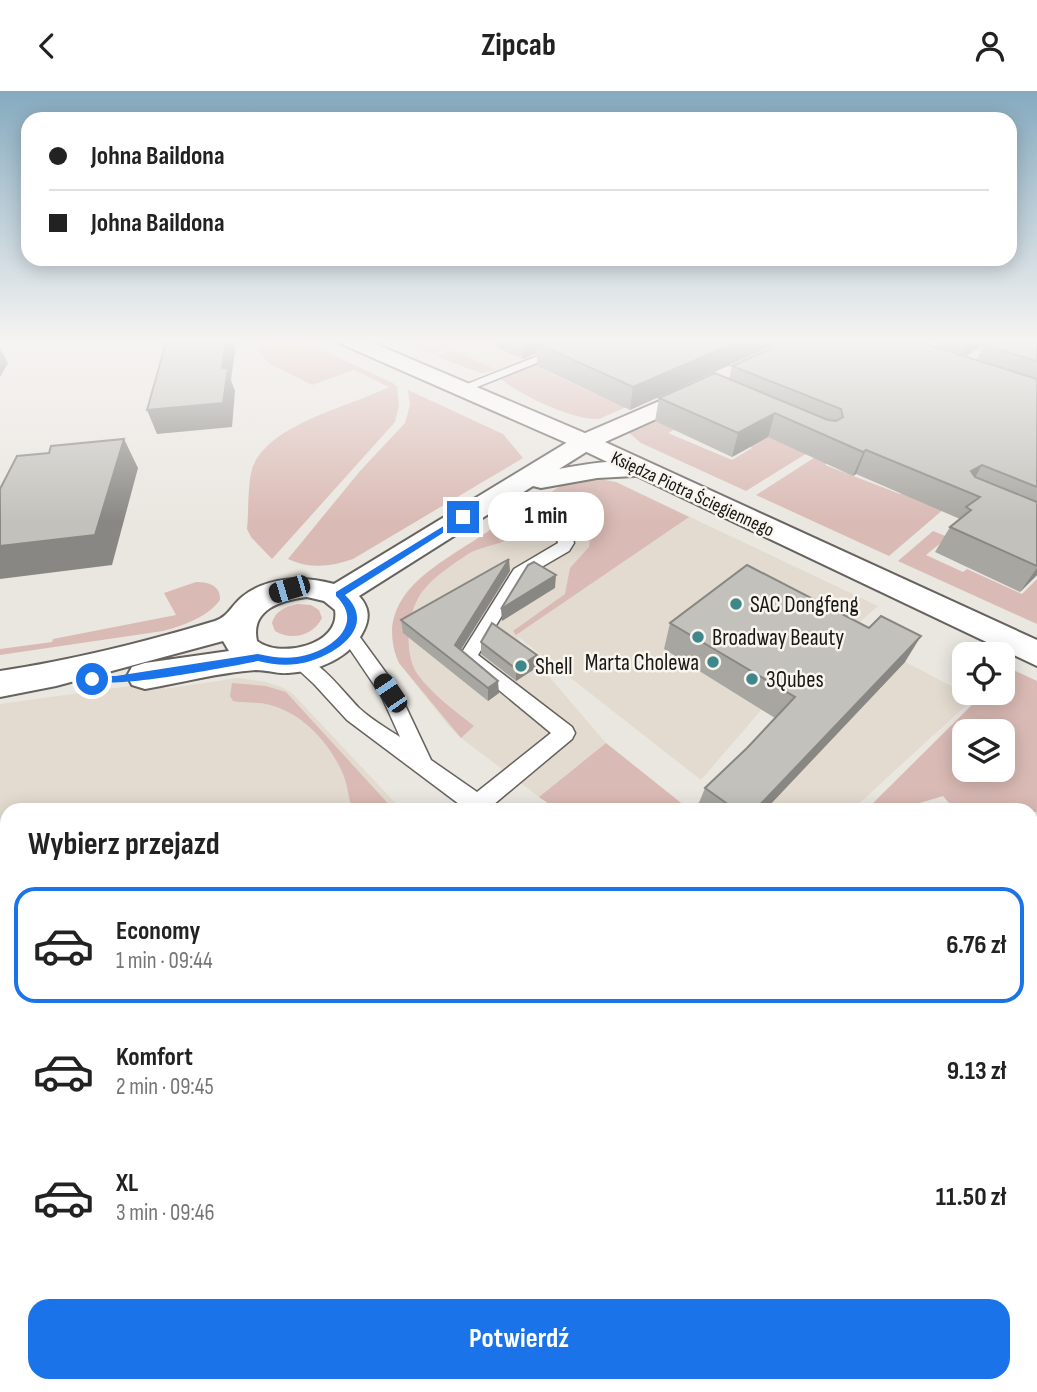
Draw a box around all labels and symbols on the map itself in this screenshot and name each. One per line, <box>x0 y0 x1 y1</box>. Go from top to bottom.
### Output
street label: Księdza Piotra Ściegiennego <box>607 446 778 542</box>
callout: 1 min <box>488 493 603 541</box>
route end <box>447 501 479 533</box>
car <box>266 573 313 605</box>
place label: SAC Dongfeng <box>750 591 859 619</box>
marker: SAC Dongfeng <box>728 596 744 612</box>
place label: Broadway Beauty <box>712 624 844 652</box>
marker: Broadway Beauty <box>690 629 706 645</box>
place label: Marta Cholewa <box>585 649 699 677</box>
place label: Shell <box>535 653 573 681</box>
marker: Marta Cholewa <box>705 654 721 670</box>
marker: Shell <box>513 658 529 674</box>
route start <box>76 663 108 695</box>
place label: 3Qubes <box>766 666 824 694</box>
car <box>370 670 411 716</box>
marker: 3Qubes <box>744 671 760 687</box>

